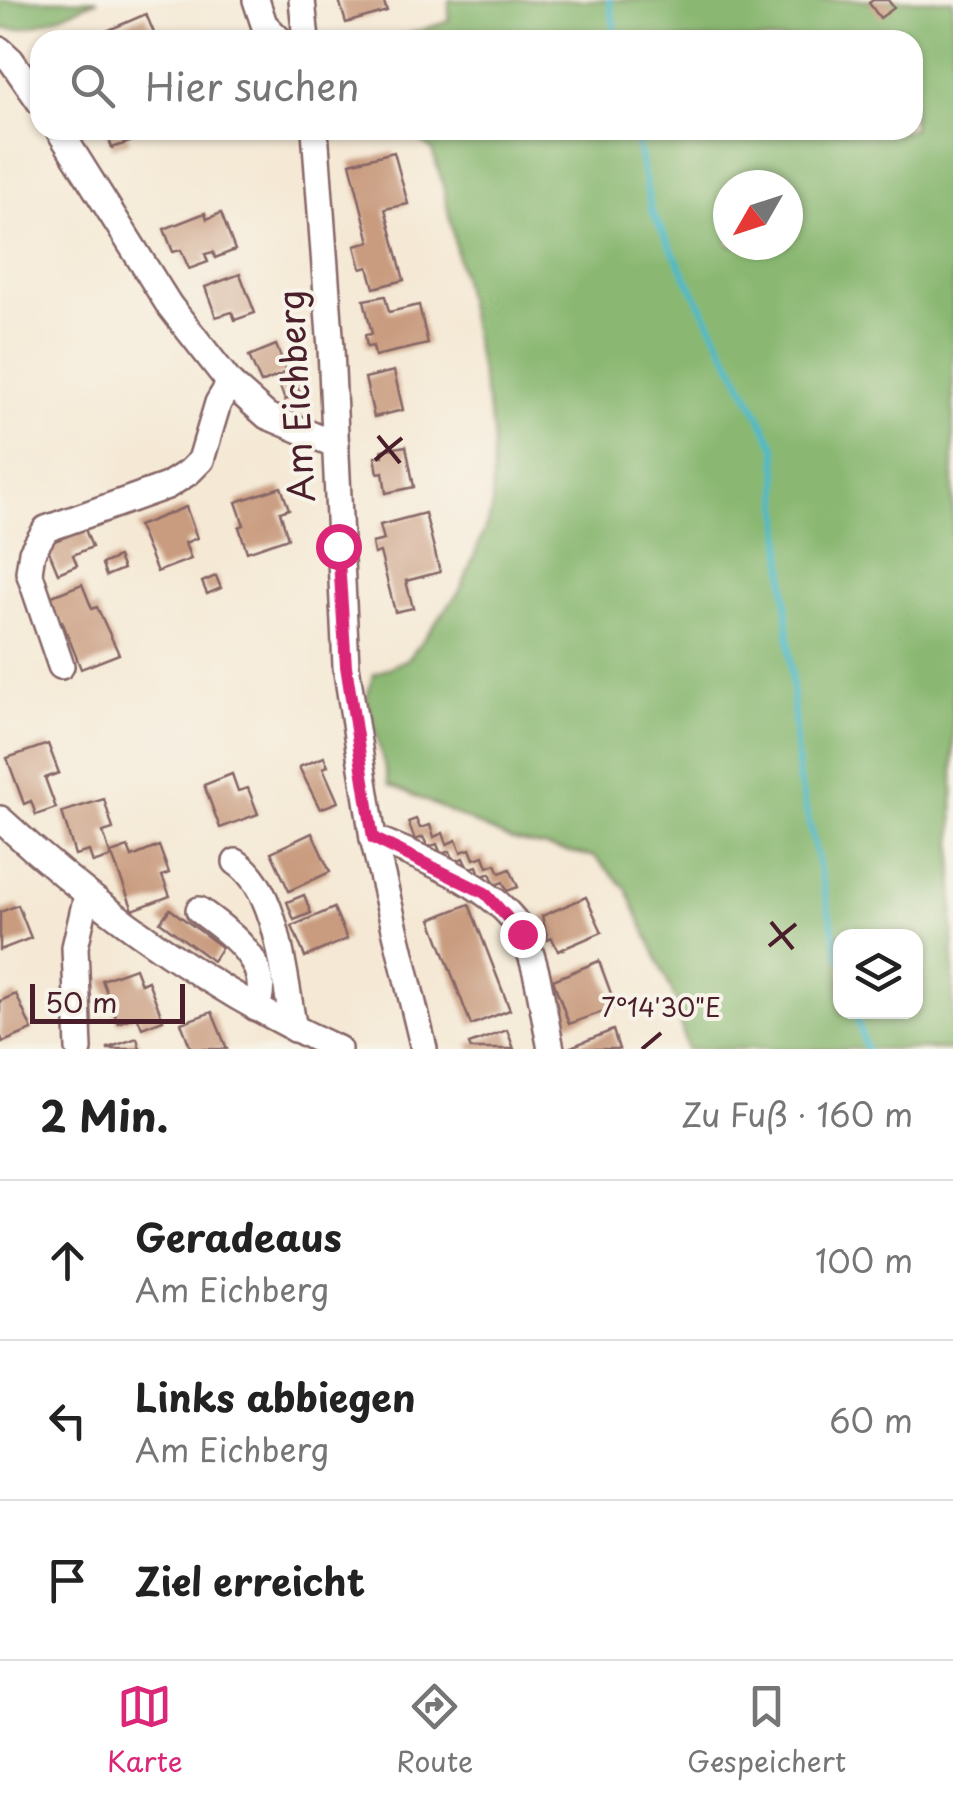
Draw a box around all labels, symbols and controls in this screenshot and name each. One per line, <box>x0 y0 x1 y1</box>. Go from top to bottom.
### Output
search box <box>30 30 923 140</box>
text: Hier suchen <box>145 57 359 114</box>
icon: search <box>65 58 120 113</box>
north arrow <box>713 170 803 260</box>
street label: Am Eichberg <box>262 289 327 504</box>
route start <box>316 524 362 570</box>
route end <box>500 912 546 958</box>
map controls <box>833 929 923 1019</box>
button: layers <box>833 929 923 1019</box>
scale bar <box>30 979 185 1024</box>
text: 50 m <box>45 980 118 1023</box>
text: 7°14'30"E <box>601 988 721 1026</box>
text: 2 Min. <box>40 1083 168 1146</box>
text: Zu Fuß · 160 m <box>681 1090 913 1138</box>
text: Geradeaus <box>135 1208 342 1265</box>
icon: ahead <box>40 1233 95 1288</box>
text: 100 m <box>815 1236 913 1284</box>
text: Am Eichberg <box>135 1265 329 1313</box>
text: Links abbiegen <box>135 1368 415 1425</box>
icon: left <box>40 1393 95 1448</box>
text: 60 m <box>829 1396 913 1444</box>
text: Am Eichberg <box>135 1425 329 1473</box>
text: Ziel erreicht <box>135 1552 365 1609</box>
icon: arrive <box>40 1553 95 1608</box>
tab: Karte <box>107 1679 183 1782</box>
tab: Route <box>396 1679 473 1782</box>
tab: Gespeichert <box>687 1679 846 1782</box>

